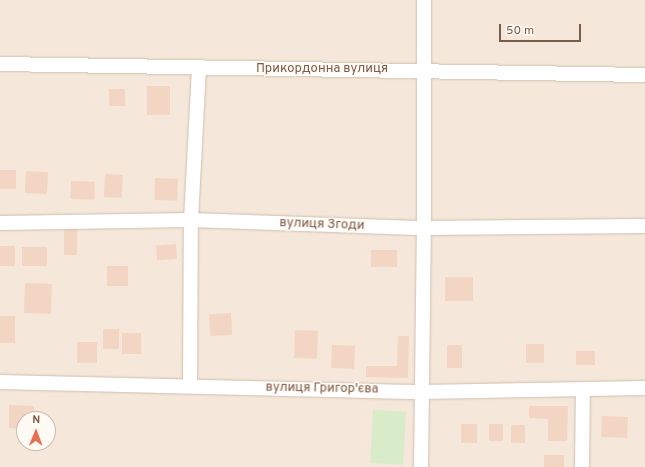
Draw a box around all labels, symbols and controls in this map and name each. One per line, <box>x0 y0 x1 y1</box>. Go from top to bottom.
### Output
scale bar <box>501 16 583 42</box>
text: 50 m <box>506 23 534 39</box>
street label: Прикордонна вулиця <box>256 61 388 77</box>
street label: вулиця Згоди <box>279 216 365 234</box>
street label: вулиця Григор'єва <box>265 380 379 398</box>
north arrow <box>16 411 56 451</box>
text: N <box>32 413 40 427</box>

